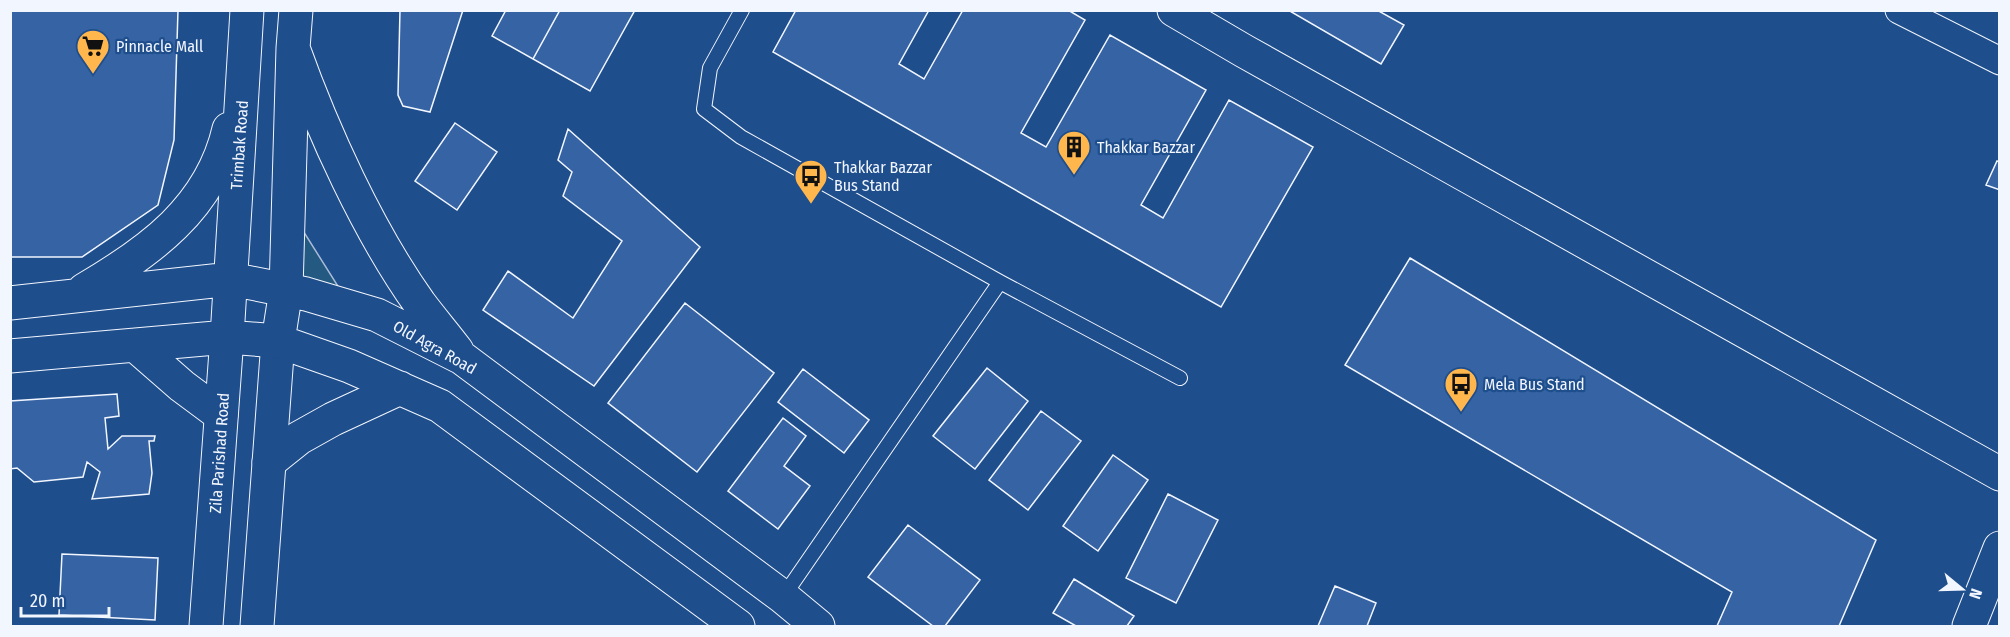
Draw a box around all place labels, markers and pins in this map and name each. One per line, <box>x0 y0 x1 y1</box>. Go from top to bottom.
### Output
supermarket icon: Pinnacle Mall <box>75 28 111 75</box>
place label: Pinnacle Mall <box>116 37 203 56</box>
building icon: Thakkar Bazzar <box>1056 129 1092 176</box>
place label: Thakkar Bazzar <box>1097 138 1195 157</box>
bus stop icon: Thakkar Bazzar Bus Stand <box>793 158 829 205</box>
place label: Thakkar Bazzar Bus Stand <box>834 158 932 195</box>
bus stop icon: Mela Bus Stand <box>1443 366 1479 413</box>
place label: Mela Bus Stand <box>1484 375 1585 394</box>

